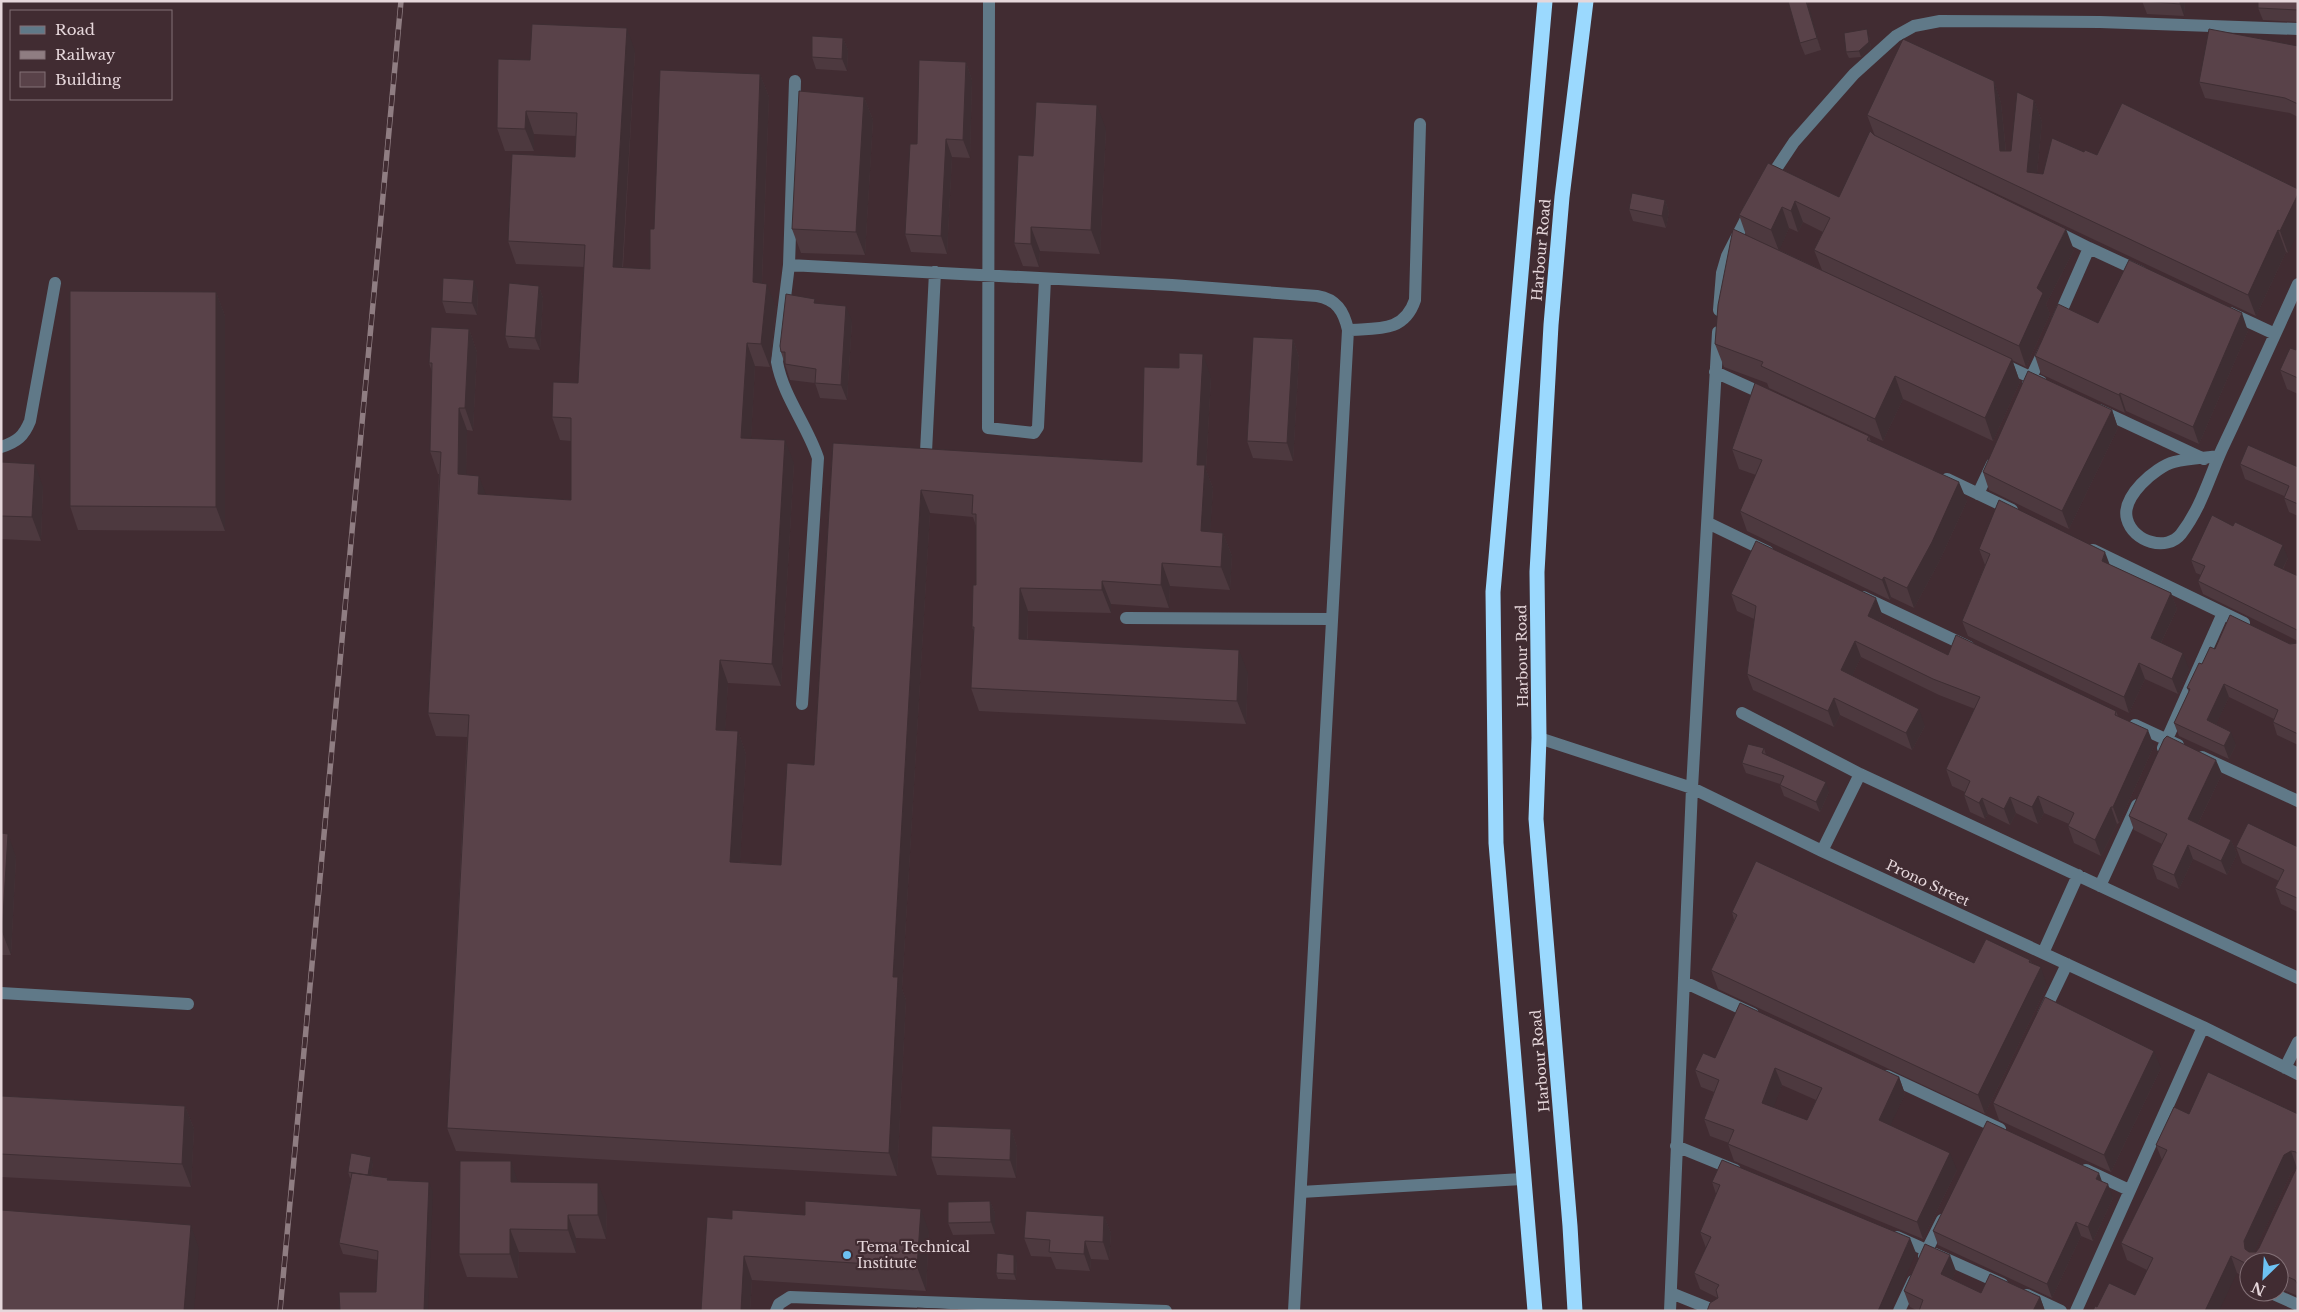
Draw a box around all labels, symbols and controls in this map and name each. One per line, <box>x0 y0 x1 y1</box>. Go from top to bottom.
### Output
legend <box>10 10 172 100</box>
text: Road <box>55 20 95 39</box>
text: Railway <box>55 45 116 64</box>
text: Building <box>55 70 122 89</box>
street label: Harbour Road <box>1528 198 1554 302</box>
street label: Harbour Road <box>1512 604 1532 707</box>
street label: Prono Street <box>1883 856 1973 911</box>
street label: Harbour Road <box>1527 1009 1553 1113</box>
place label: Tema Technical Institute <box>857 1238 971 1272</box>
marker: Tema Technical Institute <box>841 1249 853 1261</box>
north arrow <box>2239 1252 2289 1302</box>
text: N <box>2249 1278 2268 1300</box>

